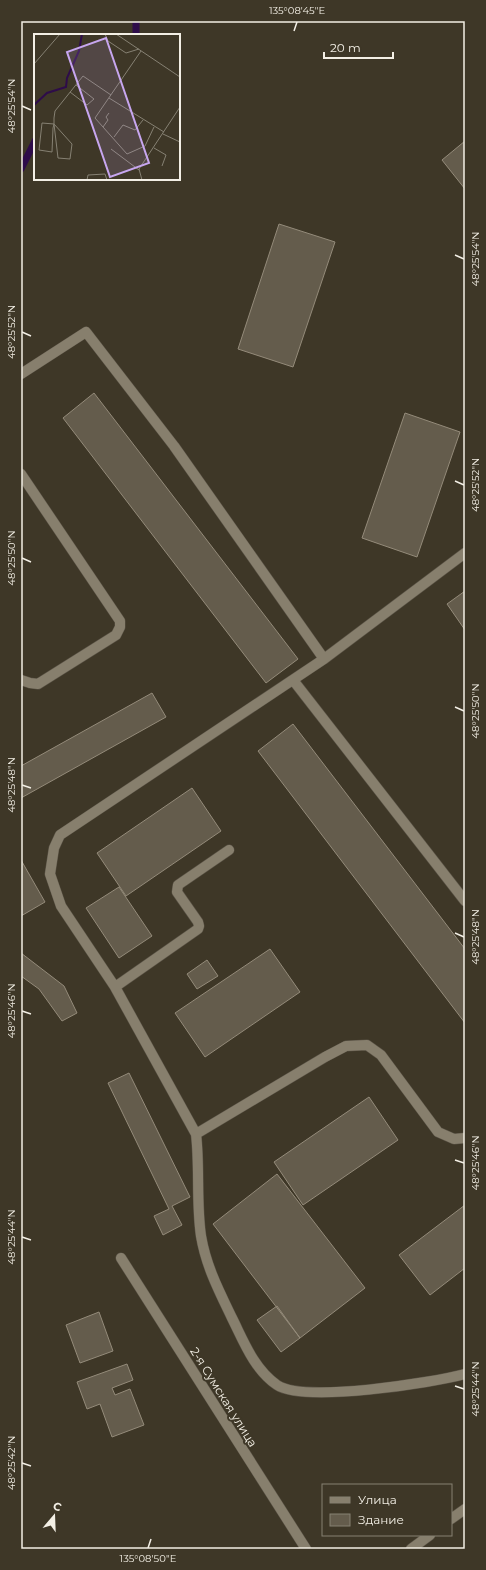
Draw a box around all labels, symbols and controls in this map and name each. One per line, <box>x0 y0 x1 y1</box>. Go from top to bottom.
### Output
text: 135°08'45"E <box>269 4 325 17</box>
inset map <box>34 34 180 180</box>
scale bar <box>324 34 393 60</box>
text: 20 m <box>330 40 361 55</box>
text: 48°25'54"N <box>5 79 18 133</box>
text: 48°25'54"N <box>469 232 482 286</box>
text: 48°25'52"N <box>5 305 18 359</box>
text: 48°25'52"N <box>469 458 482 512</box>
text: 48°25'50"N <box>5 530 18 586</box>
text: 48°25'50"N <box>469 683 482 739</box>
text: 48°25'48"N <box>5 757 18 813</box>
text: 48°25'48"N <box>469 909 482 965</box>
text: 48°25'46"N <box>5 983 18 1039</box>
text: 48°25'46"N <box>469 1135 482 1191</box>
text: 48°25'44"N <box>5 1209 18 1265</box>
street label: 2-я Сумская улица <box>187 1344 261 1450</box>
text: 48°25'44"N <box>469 1361 482 1417</box>
text: 48°25'42"N <box>5 1436 18 1490</box>
legend <box>322 1484 452 1536</box>
text: Улица <box>358 1492 397 1507</box>
north arrow <box>34 1496 74 1536</box>
text: С <box>51 1499 63 1514</box>
text: Здание <box>358 1512 404 1527</box>
text: 135°08'50"E <box>120 1552 177 1565</box>

